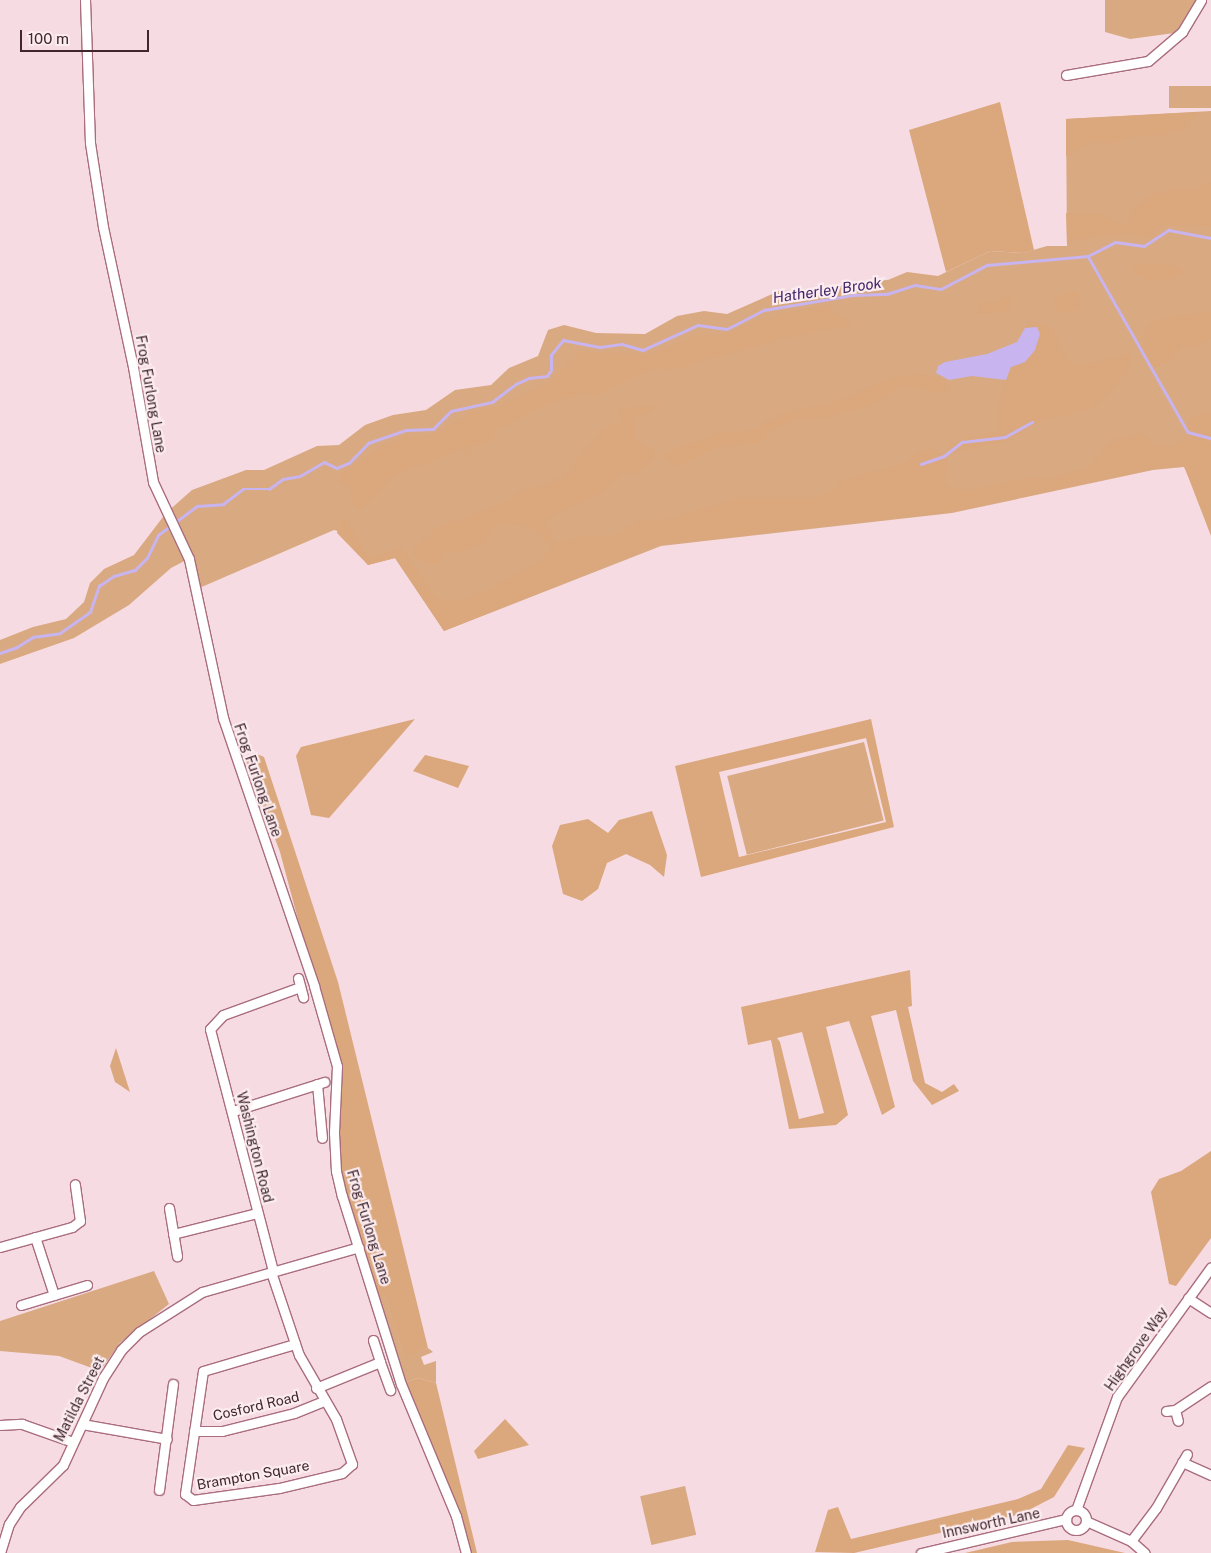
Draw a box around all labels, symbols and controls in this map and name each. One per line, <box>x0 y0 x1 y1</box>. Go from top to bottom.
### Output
scale bar <box>22 20 151 52</box>
text: 100 m <box>28 30 69 47</box>
water label: Hatherley Brook <box>771 273 883 307</box>
street label: Frog Furlong Lane <box>132 334 170 454</box>
street label: Frog Furlong Lane <box>231 721 285 839</box>
street label: Washington Road <box>233 1090 277 1204</box>
street label: Frog Furlong Lane <box>344 1168 394 1286</box>
street label: Highgrove Way <box>1101 1304 1171 1394</box>
street label: Matilda Street <box>50 1354 108 1444</box>
street label: Cosford Road <box>211 1388 301 1424</box>
street label: Brampton Square <box>195 1457 311 1493</box>
street label: Innsworth Lane <box>941 1504 1041 1542</box>

